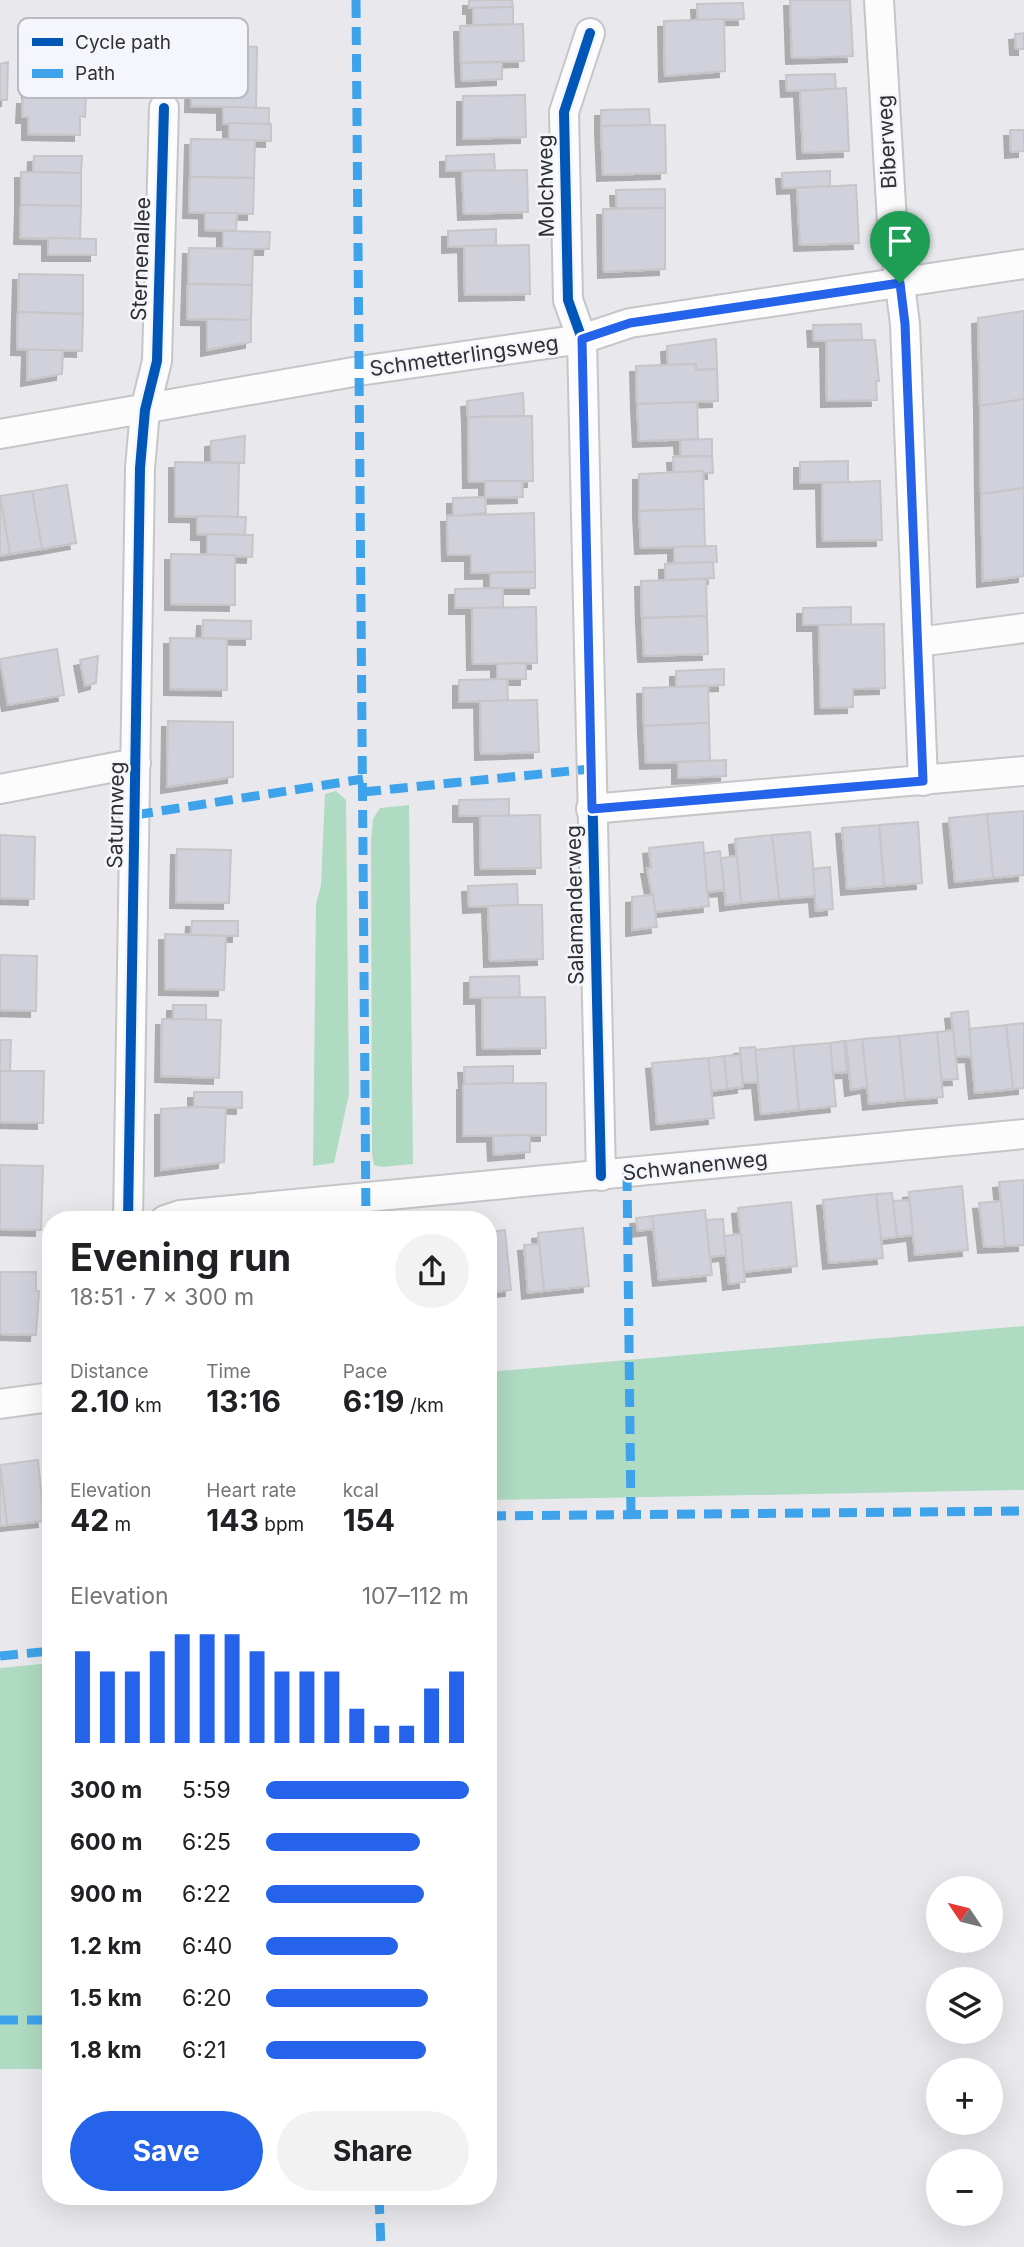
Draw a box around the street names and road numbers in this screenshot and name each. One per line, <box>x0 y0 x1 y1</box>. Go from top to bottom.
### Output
street label: Biberweg <box>872 94 901 190</box>
street label: Molchweg <box>532 134 559 238</box>
street label: Sternenallee <box>126 197 155 321</box>
street label: Schmetterlingsweg <box>368 330 560 381</box>
street label: Saturnweg <box>102 761 129 869</box>
street label: Salamanderweg <box>561 825 588 985</box>
street label: Schwanenweg <box>621 1145 769 1186</box>

